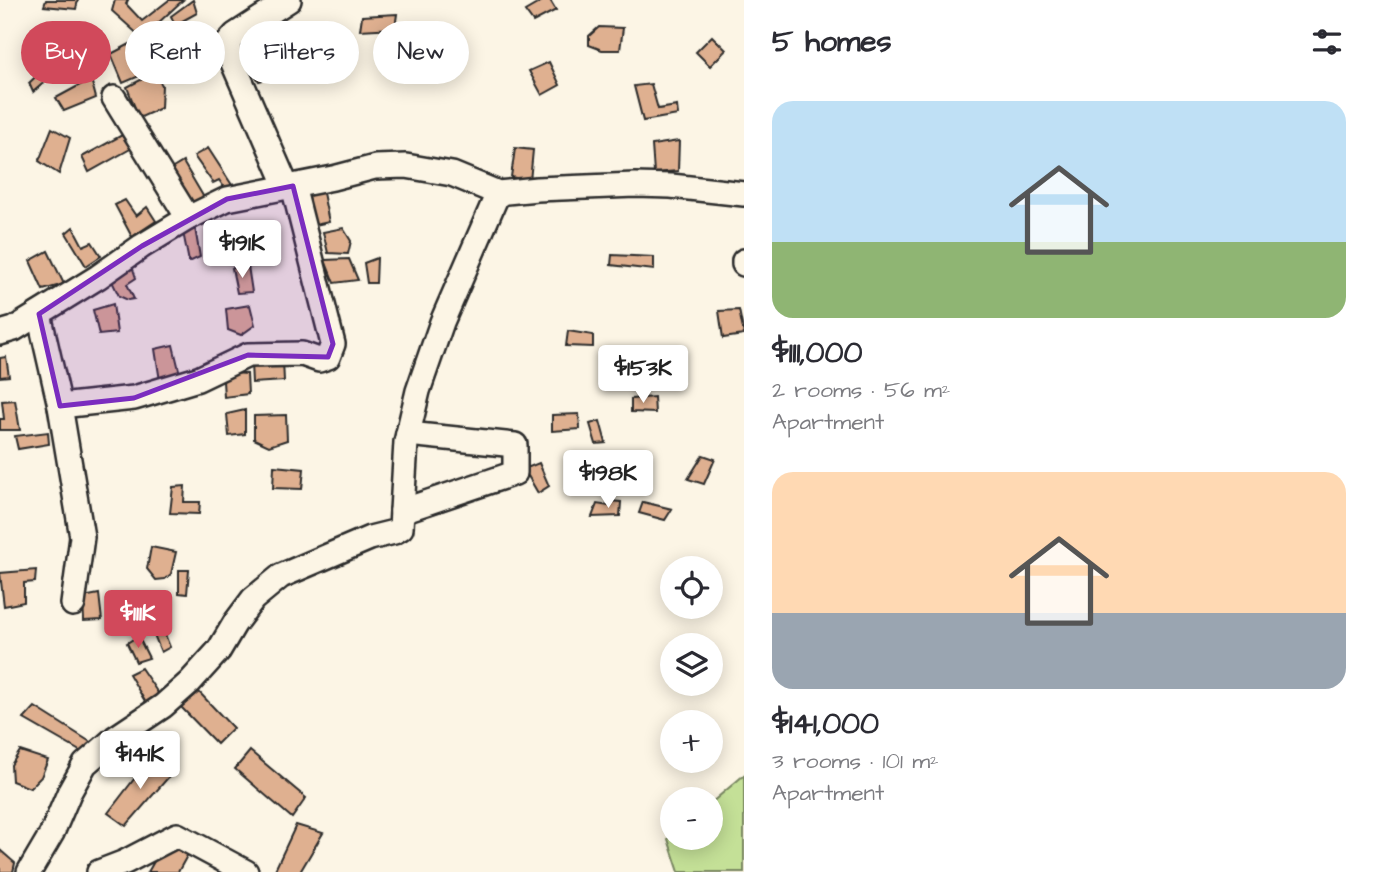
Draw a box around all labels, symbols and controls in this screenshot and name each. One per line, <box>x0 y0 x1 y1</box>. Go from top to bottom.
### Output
chip: Buy <box>21 21 111 84</box>
chip: Rent <box>125 21 225 84</box>
chip: Filters <box>239 21 359 84</box>
chip: New <box>373 21 469 84</box>
text: 5 homes <box>772 21 892 63</box>
icon: filters <box>1308 23 1346 61</box>
icon: home <box>996 147 1122 273</box>
pin: $191K <box>193 220 291 280</box>
text: $191K <box>219 227 265 259</box>
text: $111,000 <box>772 332 862 374</box>
pin: $153K <box>594 346 692 405</box>
text: $153K <box>614 352 672 384</box>
text: 2 rooms · 56 m² <box>772 374 950 406</box>
text: Apartment <box>772 406 884 438</box>
pin: $198K <box>559 450 657 510</box>
text: $198K <box>579 457 637 489</box>
icon: home <box>996 518 1122 644</box>
map controls <box>660 556 723 850</box>
button: locate <box>660 556 723 619</box>
pin: $111K <box>89 590 187 650</box>
text: $111K <box>120 597 156 629</box>
button: layers <box>660 633 723 696</box>
text: $141,000 <box>772 703 879 745</box>
button: + <box>660 710 723 773</box>
pin: $141K <box>91 732 189 791</box>
text: $141K <box>116 738 164 770</box>
text: 3 rooms · 101 m² <box>772 745 939 777</box>
text: Apartment <box>772 777 884 809</box>
button: − <box>660 787 723 850</box>

